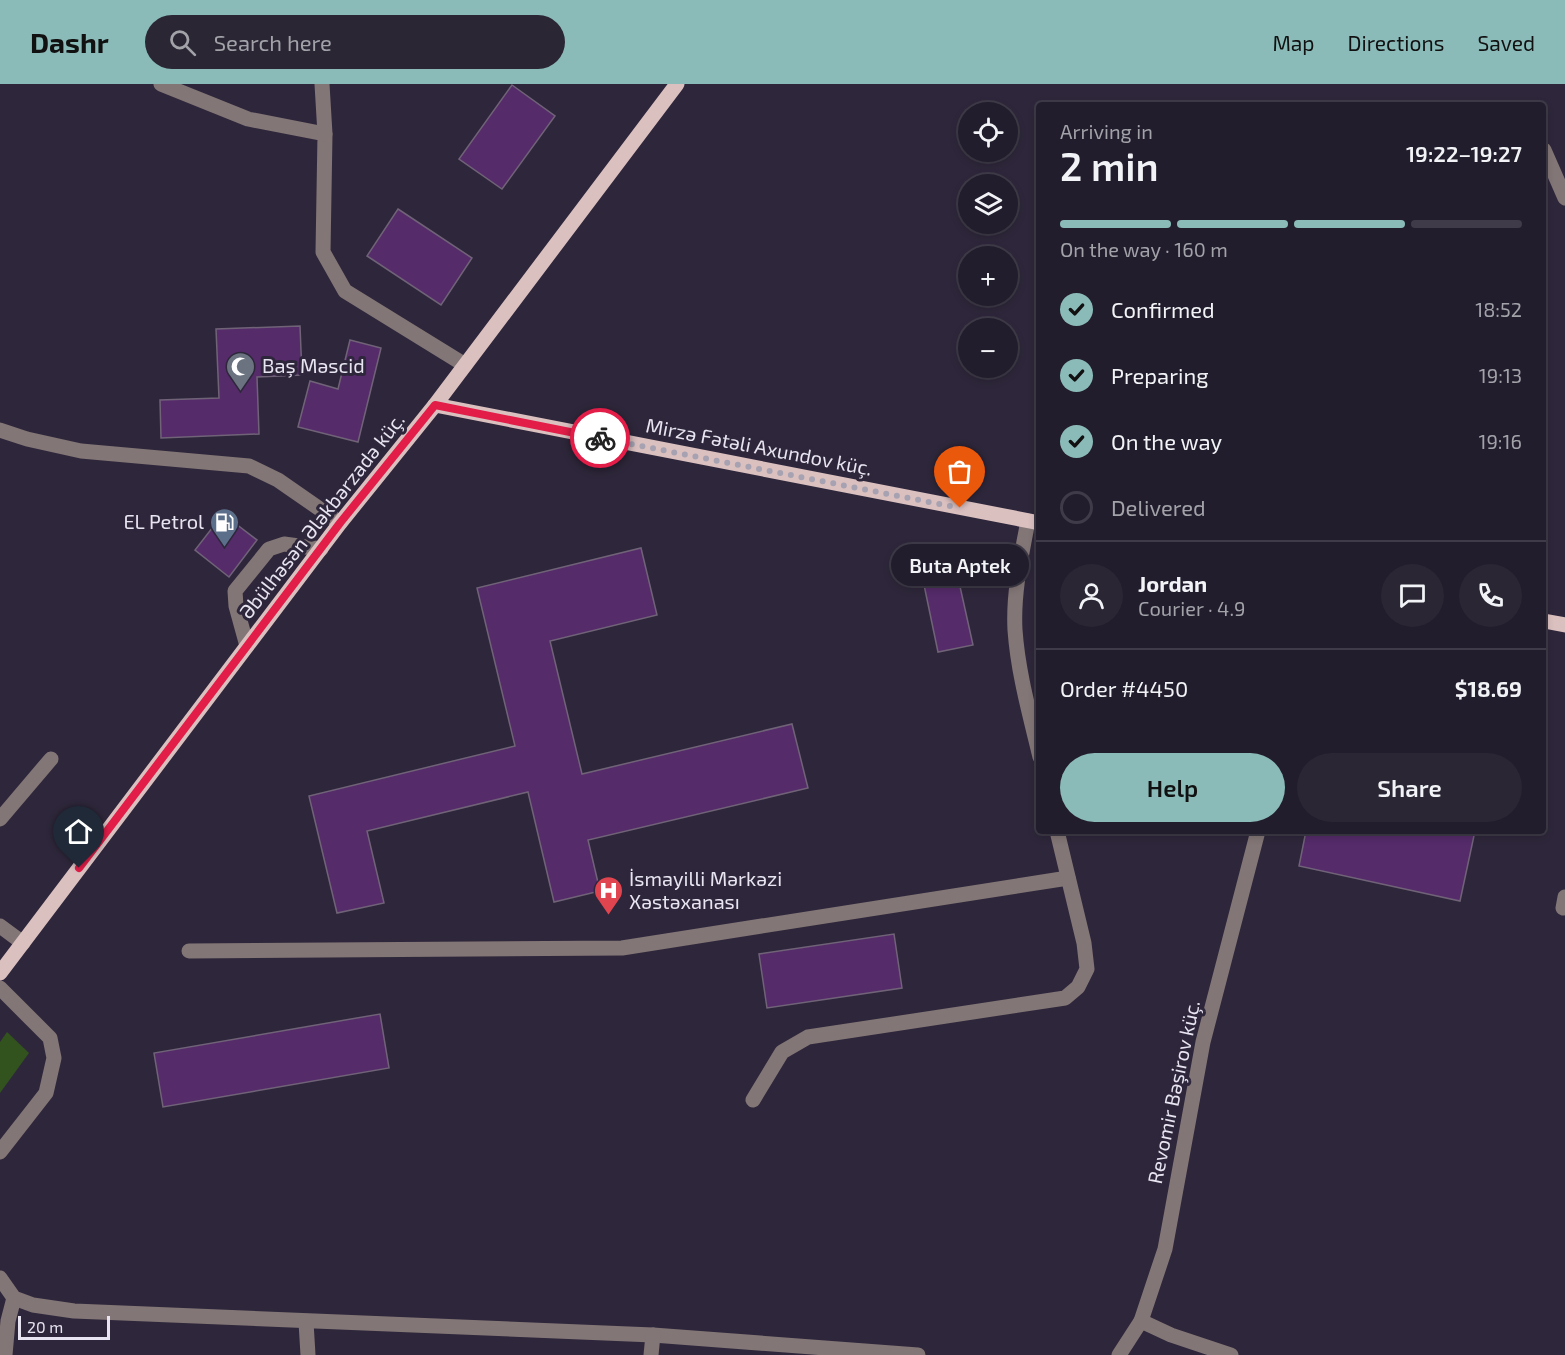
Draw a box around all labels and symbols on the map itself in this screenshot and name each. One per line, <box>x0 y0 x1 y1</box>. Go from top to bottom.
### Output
mosque icon: Baş Məscid <box>225 350 257 392</box>
place label: Baş Məscid <box>262 353 365 378</box>
street label: Əbülhəsən Ələkbərzadə küç. <box>234 408 410 624</box>
courier <box>570 408 630 468</box>
street label: Mirzə Fətəli Axundov küç. <box>644 412 874 481</box>
pin <box>934 446 985 508</box>
fuel station icon: EL Petrol <box>209 506 241 548</box>
place label: EL Petrol <box>123 509 204 533</box>
callout: Buta Aptek <box>891 544 1029 586</box>
pin <box>53 806 104 868</box>
place label: İsmayilli Mərkəzi Xəstəxanası <box>629 866 782 913</box>
hospital icon: İsmayilli Mərkəzi Xəstəxanası <box>592 874 624 916</box>
street label: Revomir Bəşirov küç. <box>1142 998 1205 1186</box>
scale bar <box>18 1313 110 1340</box>

